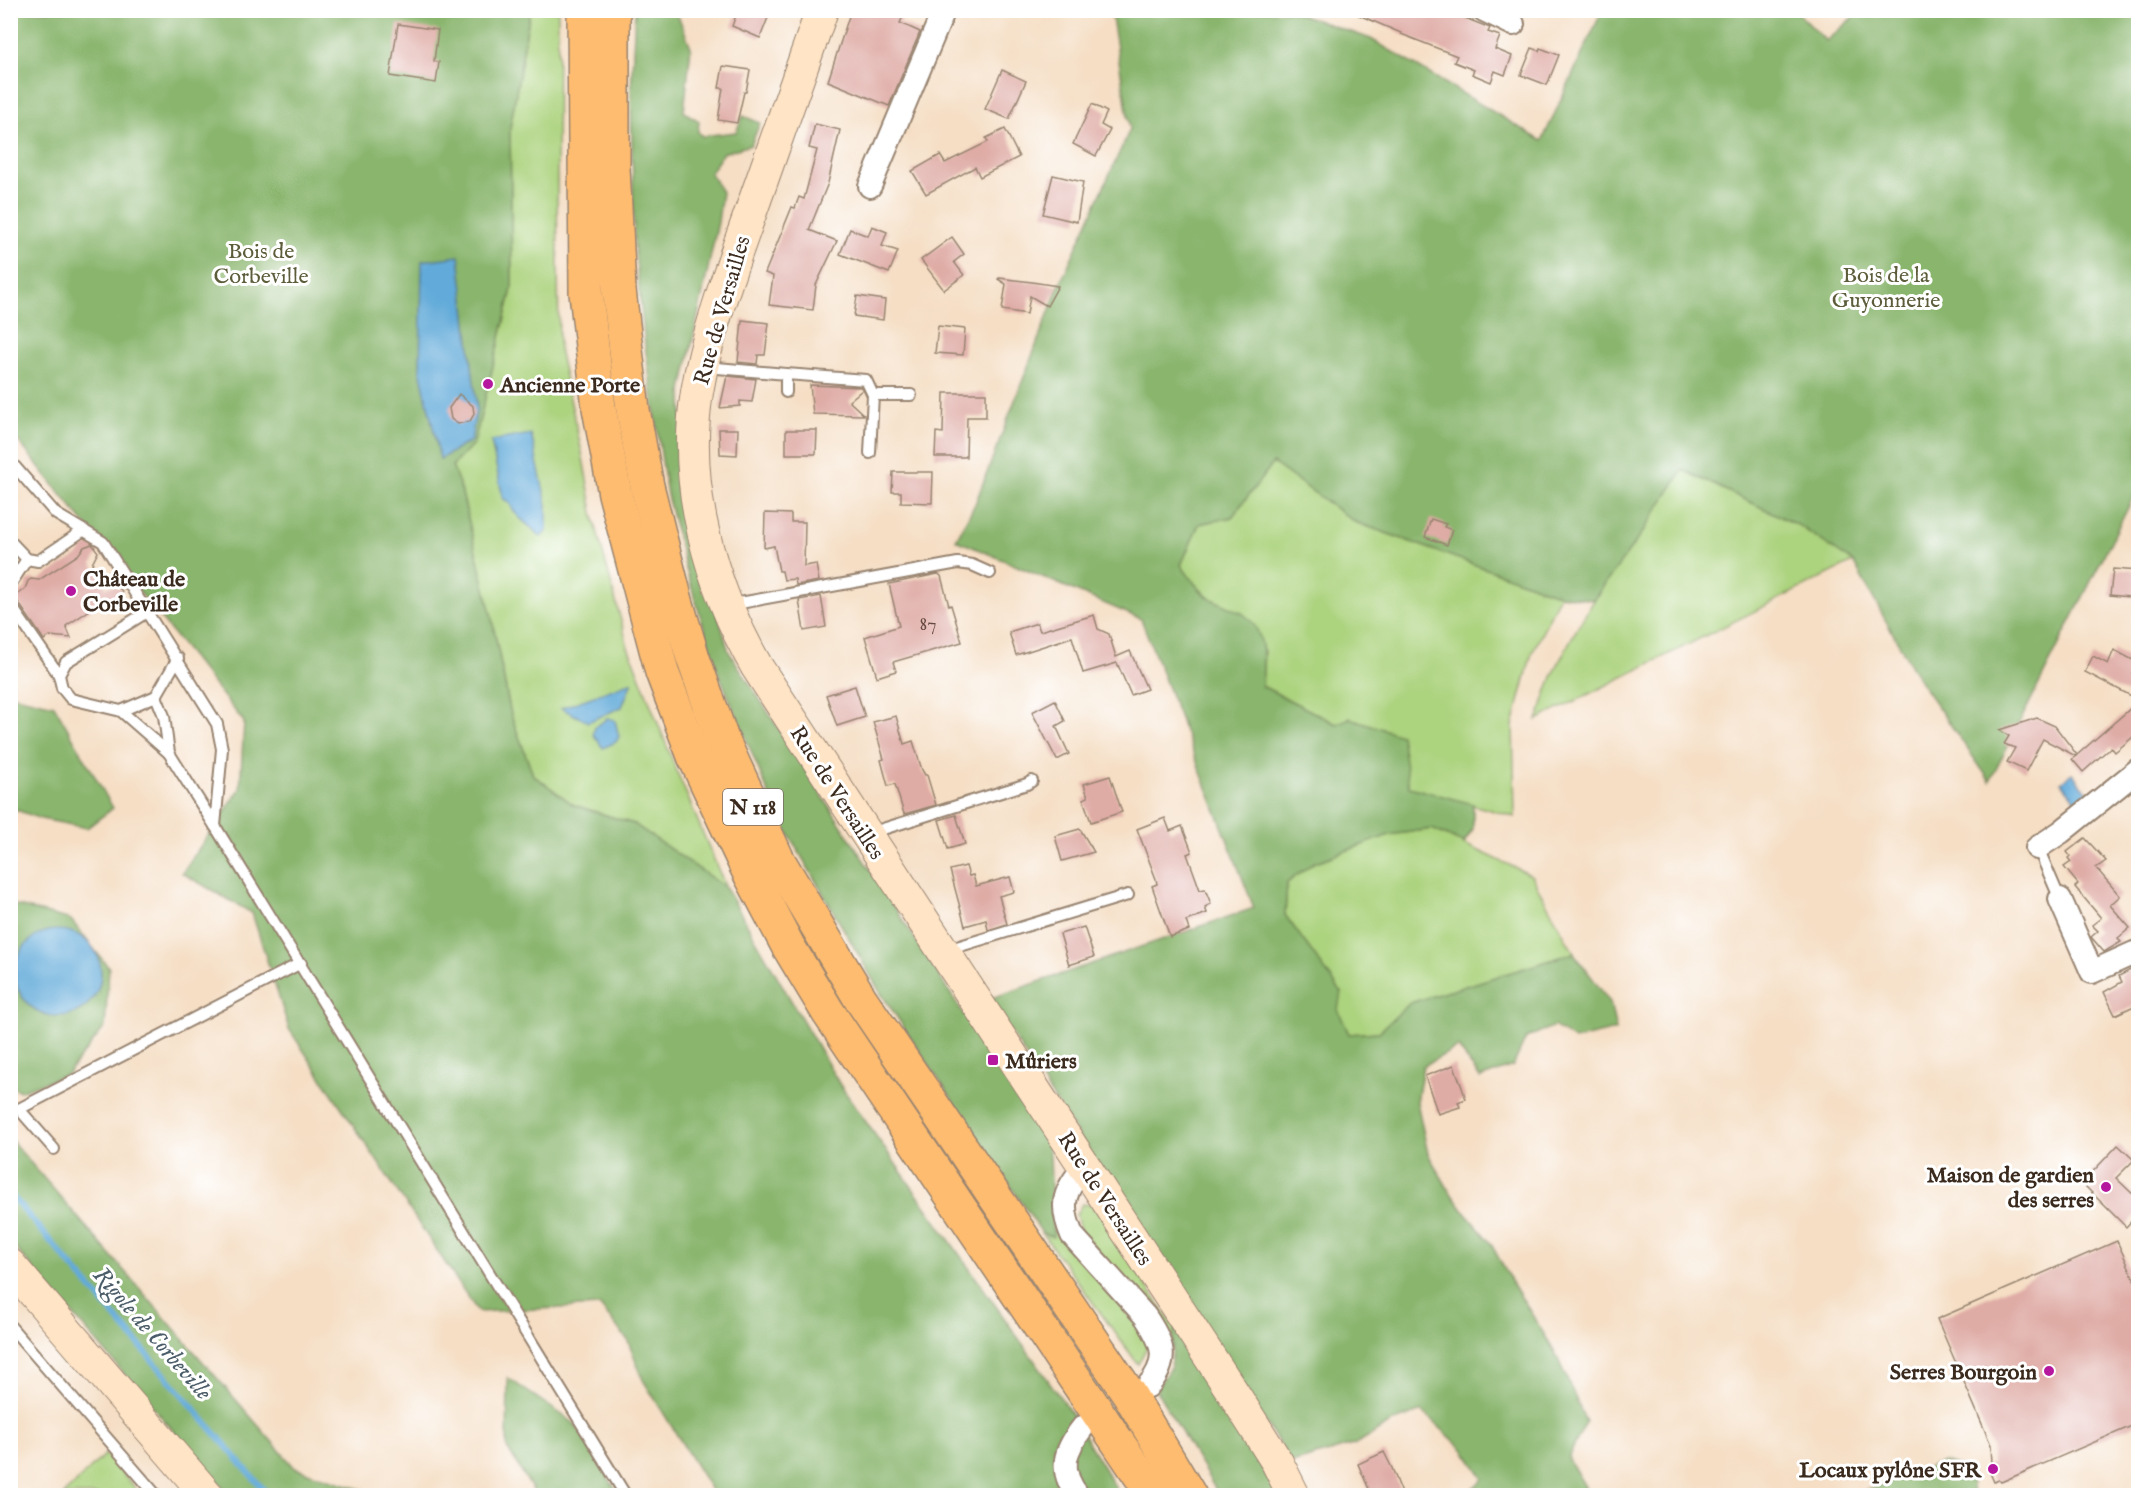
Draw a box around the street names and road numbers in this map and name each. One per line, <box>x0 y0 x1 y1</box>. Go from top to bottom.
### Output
street label: Rue de Versailles <box>688 233 758 388</box>
street label: Rue de Versailles <box>783 721 890 865</box>
road number: N 118 <box>723 789 783 825</box>
street label: Rue de Versailles <box>1051 1127 1158 1271</box>

